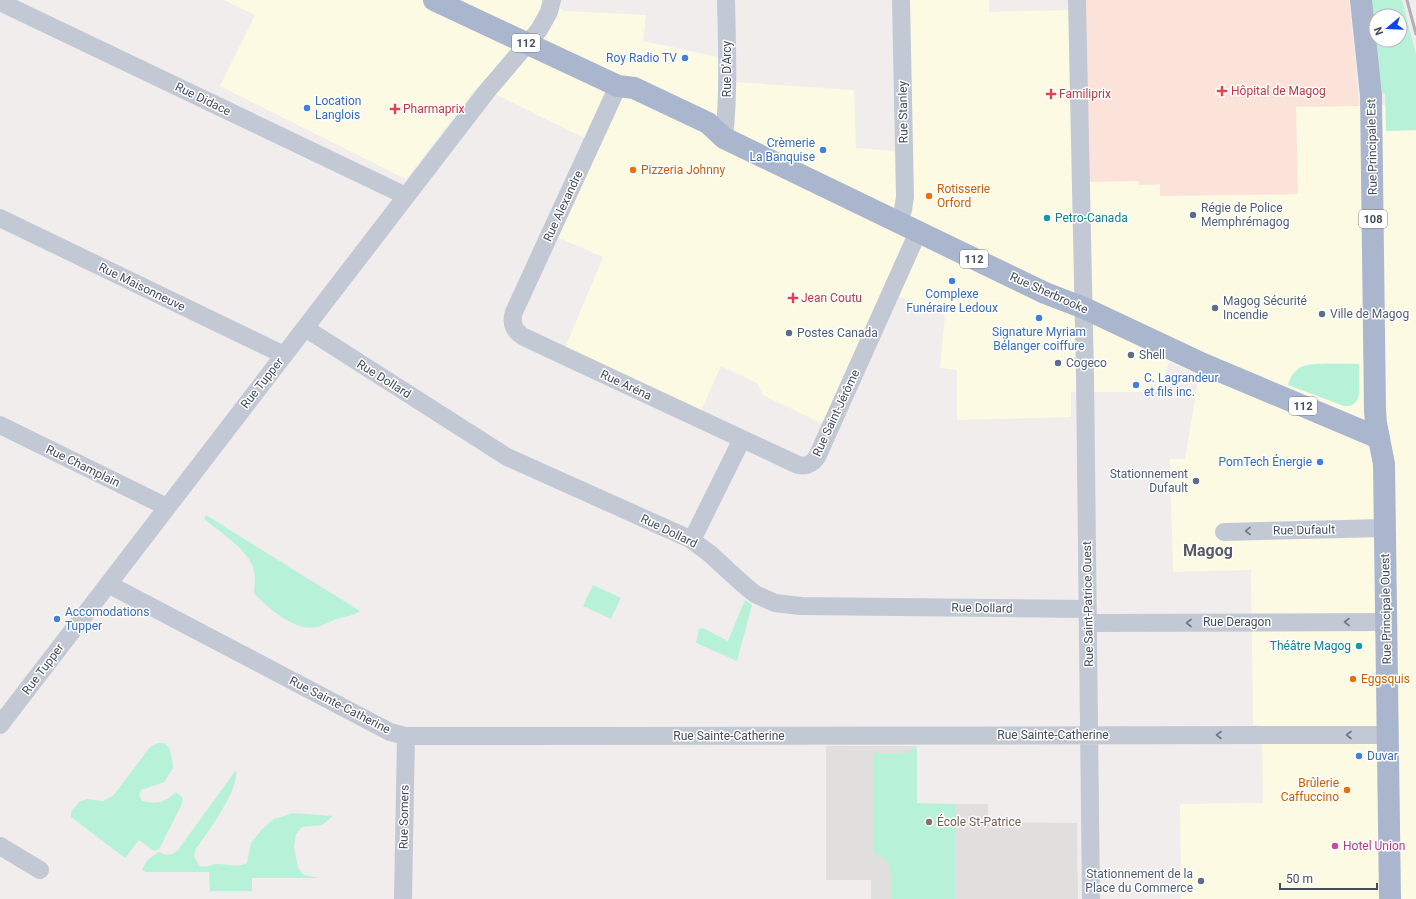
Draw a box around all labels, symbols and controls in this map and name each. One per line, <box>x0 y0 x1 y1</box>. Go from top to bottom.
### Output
north arrow <box>1368 8 1408 48</box>
text: N <box>1372 25 1386 37</box>
road number: 112 <box>512 34 540 52</box>
street label: Rue D'Arcy <box>720 41 734 97</box>
place label: Roy Radio TV <box>606 51 677 65</box>
marker: Roy Radio TV <box>680 53 690 63</box>
street label: Rue Didace <box>173 80 233 118</box>
street label: Rue Stanley <box>895 80 911 143</box>
place label: Hôpital de Magog <box>1231 84 1326 98</box>
marker: Hôpital de Magog <box>1216 85 1228 97</box>
place label: Familiprix <box>1059 87 1111 101</box>
marker: Familiprix <box>1046 89 1056 99</box>
place label: Location Langlois <box>315 94 361 122</box>
street label: Rue Principale Est <box>1364 99 1380 195</box>
place label: Pharmaprix <box>403 102 465 116</box>
marker: Location Langlois <box>302 103 312 113</box>
marker: Pharmaprix <box>390 104 400 114</box>
place label: Crèmerie La Banquise <box>749 136 815 164</box>
marker: Crèmerie La Banquise <box>818 145 828 155</box>
place label: Pizzeria Johnny <box>641 163 725 177</box>
marker: Pizzeria Johnny <box>628 165 638 175</box>
street label: Rue Alexandre <box>540 168 586 244</box>
place label: Rotisserie Orford <box>937 182 990 210</box>
marker: Rotisserie Orford <box>924 191 934 201</box>
place label: Régie de Police Memphrémagog <box>1201 201 1289 229</box>
marker: Régie de Police Memphrémagog <box>1188 210 1198 220</box>
road number: 108 <box>1359 210 1387 228</box>
place label: Petro-Canada <box>1055 211 1128 225</box>
marker: Petro-Canada <box>1042 213 1052 223</box>
road number: 112 <box>960 250 988 268</box>
street label: Rue Maisonneuve <box>96 260 188 314</box>
street label: Rue Sherbrooke <box>1008 269 1090 317</box>
marker: Complexe Funéraire Ledoux <box>947 276 957 286</box>
place label: Complexe Funéraire Ledoux <box>906 287 998 315</box>
place label: Jean Coutu <box>801 291 862 305</box>
marker: Jean Coutu <box>788 293 798 303</box>
place label: Magog Sécurité Incendie <box>1223 294 1307 322</box>
marker: Magog Sécurité Incendie <box>1210 303 1220 313</box>
place label: Ville de Magog <box>1330 307 1409 321</box>
marker: Ville de Magog <box>1317 309 1327 319</box>
marker: Signature Myriam Bélanger coiffure <box>1034 313 1044 323</box>
place label: Signature Myriam Bélanger coiffure <box>992 325 1086 353</box>
place label: Postes Canada <box>797 326 878 340</box>
marker: Postes Canada <box>784 328 794 338</box>
place label: Shell <box>1139 348 1165 362</box>
marker: Shell <box>1126 350 1136 360</box>
street label: Rue Tupper <box>238 355 286 411</box>
place label: Cogeco <box>1066 356 1107 370</box>
street label: Rue Dollard <box>354 357 414 401</box>
marker: Cogeco <box>1053 358 1063 368</box>
street label: Rue Aréna <box>598 367 654 403</box>
street label: Rue Saint-Jérôme <box>810 367 862 459</box>
place label: C. Lagrandeur et fils inc. <box>1144 371 1218 399</box>
marker: C. Lagrandeur et fils inc. <box>1131 380 1141 390</box>
road number: 112 <box>1289 397 1317 415</box>
street label: Rue Champlain <box>44 442 122 490</box>
place label: PomTech Énergie <box>1219 454 1312 469</box>
marker: PomTech Énergie <box>1315 457 1325 467</box>
place label: Stationnement Dufault <box>1110 467 1188 495</box>
marker: Stationnement Dufault <box>1191 476 1201 486</box>
street label: Rue Dollard <box>638 511 700 551</box>
street label: Rue Dufault <box>1273 522 1335 538</box>
one-way arrow <box>1245 527 1251 535</box>
street label: Rue Saint-Patrice Ouest <box>1080 541 1096 667</box>
district label: Magog <box>1183 541 1233 560</box>
street label: Rue Principale Ouest <box>1378 554 1394 664</box>
street label: Rue Dollard <box>951 600 1013 616</box>
place label: Accomodations Tupper <box>65 605 149 633</box>
marker: Accomodations Tupper <box>52 614 62 624</box>
street label: Rue Deragon <box>1203 615 1271 629</box>
one-way arrow <box>1344 618 1350 626</box>
one-way arrow <box>1186 619 1192 627</box>
place label: Théâtre Magog <box>1270 639 1351 653</box>
street label: Rue Tupper <box>19 641 67 697</box>
marker: Théâtre Magog <box>1354 641 1364 651</box>
place label: Eggsquis <box>1361 672 1410 686</box>
street label: Rue Sainte-Catherine <box>287 673 393 737</box>
marker: Eggsquis <box>1348 674 1358 684</box>
street label: Rue Sainte-Catherine <box>997 728 1109 742</box>
street label: Rue Sainte-Catherine <box>673 729 785 743</box>
one-way arrow <box>1216 731 1222 739</box>
one-way arrow <box>1346 731 1352 739</box>
place label: Duvar <box>1367 749 1398 763</box>
marker: Duvar <box>1354 751 1364 761</box>
place label: Brûlerie Caffuccino <box>1281 776 1339 804</box>
street label: Rue Somers <box>396 785 412 849</box>
marker: Brûlerie Caffuccino <box>1342 785 1352 795</box>
place label: École St-Patrice <box>937 814 1021 829</box>
marker: École St-Patrice <box>924 817 934 827</box>
place label: Hotel Union <box>1343 839 1405 853</box>
marker: Hotel Union <box>1330 841 1340 851</box>
scale bar <box>1280 865 1377 891</box>
place label: Stationnement de la Place du Commerce <box>1085 867 1193 895</box>
text: 50 m <box>1286 872 1313 886</box>
marker: Stationnement de la Place du Commerce <box>1196 876 1206 886</box>

